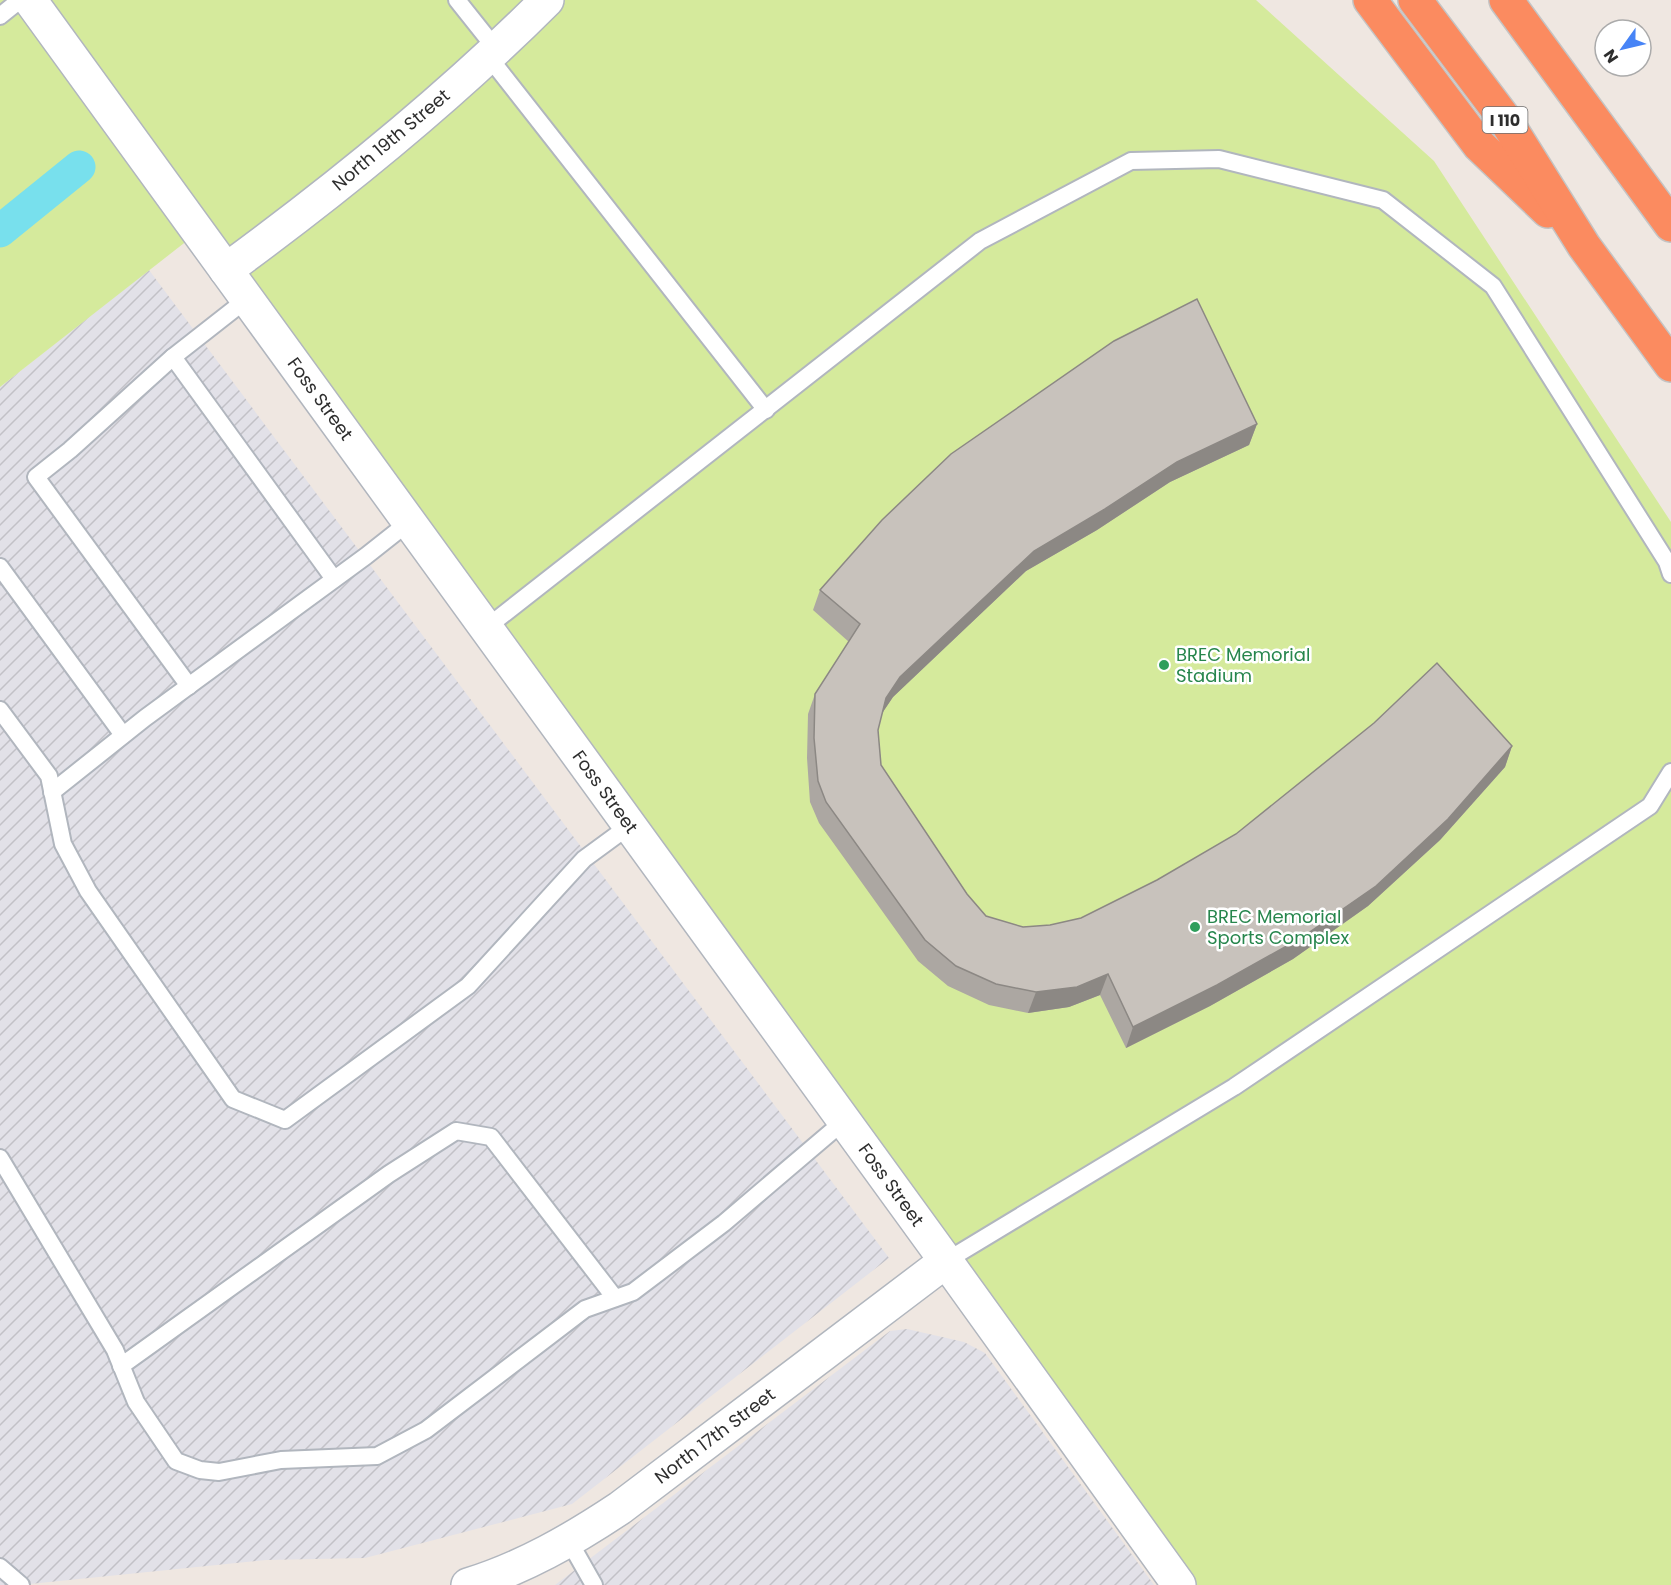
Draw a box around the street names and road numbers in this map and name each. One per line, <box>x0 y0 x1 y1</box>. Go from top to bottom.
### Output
street label: North 19th Street <box>327 83 455 196</box>
road number: I 110 <box>1482 107 1528 133</box>
street label: Foss Street <box>282 352 359 445</box>
street label: Foss Street <box>567 745 644 838</box>
street label: Foss Street <box>853 1138 930 1231</box>
street label: North 17th Street <box>649 1382 780 1489</box>

